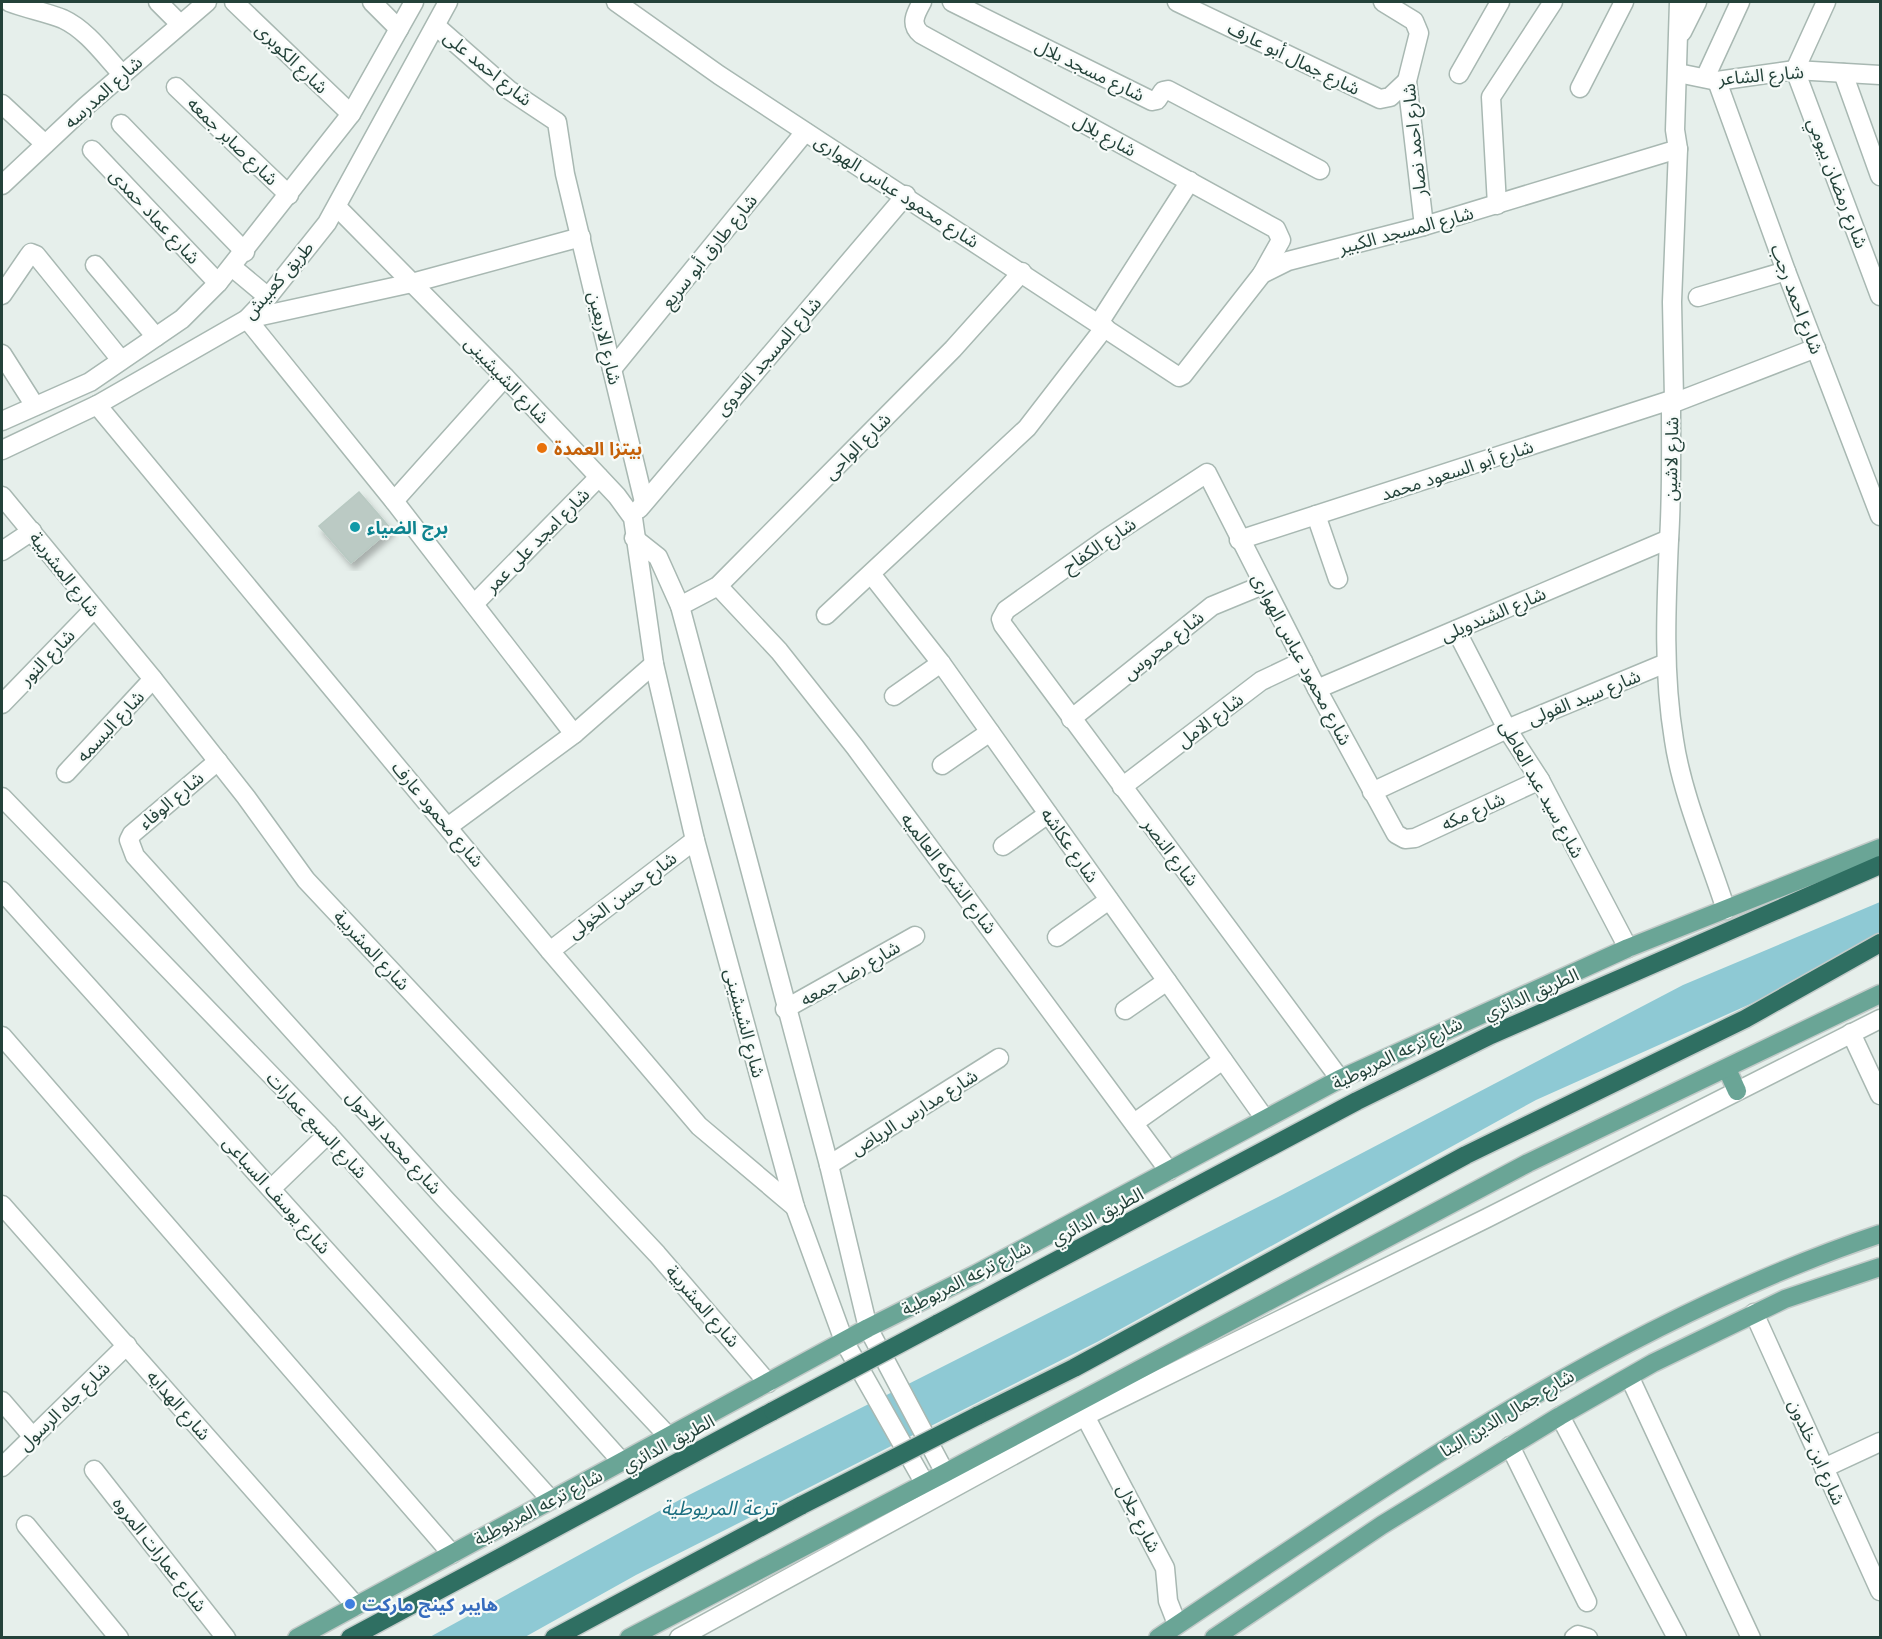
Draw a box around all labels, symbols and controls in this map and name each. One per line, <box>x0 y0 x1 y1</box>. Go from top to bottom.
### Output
street label: شارع جمال أبو عارف <box>1223 16 1364 103</box>
street label: شارع الكوبرى <box>249 18 333 100</box>
street label: شارع احمد على <box>437 25 537 113</box>
street label: شارع مسجد بلال <box>1030 34 1148 109</box>
street label: شارع المدرسه <box>59 51 149 136</box>
street label: شارع الشاعر <box>1716 60 1805 93</box>
street label: شارع احمد نصار <box>1397 82 1434 199</box>
street label: شارع صابر جمعه <box>181 92 283 192</box>
street label: شارع بلال <box>1068 108 1140 164</box>
street label: شارع رمضان بيومي <box>1800 115 1873 252</box>
street label: شارع محمود عباس الهوارى <box>809 129 984 255</box>
street label: شارع عماد حمدى <box>103 163 205 271</box>
street label: شارع طارق أبو سريع <box>656 189 764 315</box>
street label: شارع المسجد الكبير <box>1335 201 1477 262</box>
street label: طريق كعبيش <box>238 236 318 324</box>
street label: شارع احمد رجب <box>1763 241 1829 358</box>
street label: شارع الاربعين <box>580 289 627 387</box>
street label: شارع المسجد العدوى <box>710 292 828 422</box>
street label: شارع الشيشينى <box>458 332 554 431</box>
street label: شارع الواحى <box>819 408 898 487</box>
street label: شارع لاشين <box>1659 417 1686 501</box>
street label: شارع أبو السعود محمد <box>1378 434 1537 508</box>
place label: بيتزا العمدة <box>554 437 642 460</box>
marker: بيتزا العمدة <box>535 441 549 455</box>
street label: شارع امجد على عمر <box>479 483 596 600</box>
street label: شارع الكفاح <box>1058 512 1142 580</box>
place label: برج الضياء <box>367 516 448 541</box>
marker: برج الضياء <box>348 520 362 534</box>
street label: شارع المشربية <box>22 527 105 623</box>
street label: شارع محمود عباس الهوارى <box>1244 569 1357 750</box>
street label: شارع الشندويلى <box>1437 582 1550 649</box>
street label: شارع محروس <box>1118 605 1210 687</box>
street label: شارع النور <box>14 624 82 693</box>
street label: شارع سيد الفولى <box>1524 664 1645 733</box>
street label: شارع البسمه <box>71 685 151 769</box>
street label: شارع الامل <box>1172 688 1250 755</box>
street label: شارع سيد عبد العاطى <box>1492 716 1589 863</box>
street label: شارع محمود عارف <box>385 756 489 874</box>
street label: شارع الوفاء <box>134 766 210 836</box>
street label: شارع مكه <box>1438 787 1510 838</box>
street label: شارع عكاشه <box>1033 803 1104 889</box>
street label: شارع الشركه العالميه <box>894 808 1002 940</box>
street label: شارع النصر <box>1135 813 1204 892</box>
street label: شارع حسن الخولى <box>563 846 683 946</box>
street label: شارع المشربية <box>327 905 415 997</box>
street label: شارع رضا جمعه <box>796 935 906 1013</box>
street label: الطريق الدائري <box>1480 963 1583 1027</box>
street label: شارع الشيشينى <box>716 966 771 1081</box>
street label: شارع ترعه المريوطية <box>1328 1011 1467 1097</box>
street label: شارع مدارس الرياض <box>846 1064 983 1163</box>
street label: شارع السبع عمارات <box>259 1067 372 1185</box>
street label: شارع محمد الاحول <box>339 1085 447 1201</box>
street label: شارع يوسف السباعى <box>216 1131 336 1261</box>
street label: الطريق الدائري <box>1047 1182 1148 1252</box>
street label: شارع ترعه المريوطية <box>897 1235 1036 1323</box>
street label: شارع المشربية <box>659 1260 745 1354</box>
street label: شارع جاه الرسول <box>13 1356 117 1458</box>
street label: شارع جمال الدين البنا <box>1436 1364 1580 1465</box>
street label: شارع الهدايه <box>140 1365 216 1447</box>
street label: شارع ابن خلدون <box>1781 1396 1851 1510</box>
street label: الطريق الدائري <box>618 1409 719 1479</box>
street label: شارع ترعه المريوطية <box>470 1463 608 1553</box>
street label: شارع جلال <box>1109 1480 1166 1558</box>
street label: شارع عمارات المروه <box>106 1492 212 1618</box>
water label: ترعة المريوطية <box>661 1495 778 1520</box>
place label: هايبر كينج ماركت <box>362 1593 498 1618</box>
marker: هايبر كينج ماركت <box>343 1597 357 1611</box>

